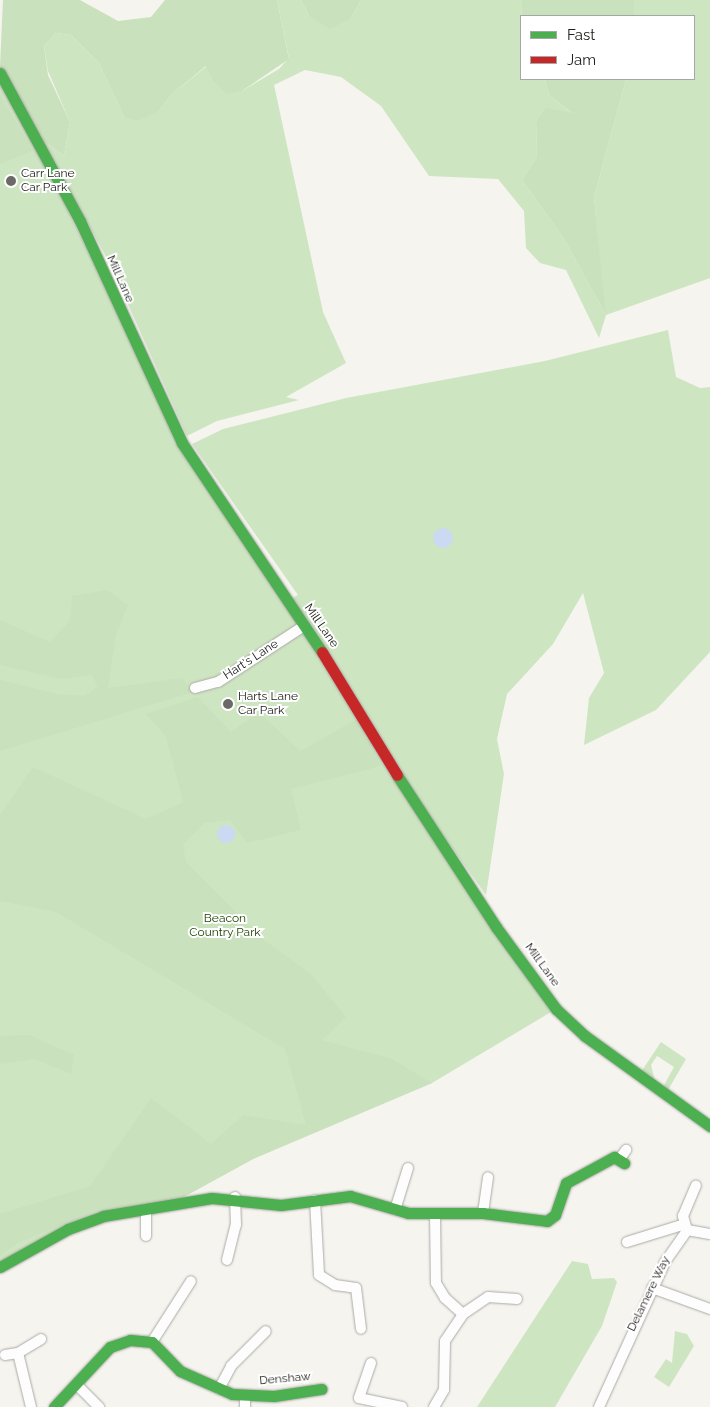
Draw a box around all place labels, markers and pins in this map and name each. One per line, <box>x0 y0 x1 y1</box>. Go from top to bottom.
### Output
place label: Carr Lane Car Park <box>21 167 75 195</box>
marker: Carr Lane Car Park <box>5 175 17 187</box>
place label: Harts Lane Car Park <box>238 690 298 718</box>
marker: Harts Lane Car Park <box>222 698 234 710</box>

